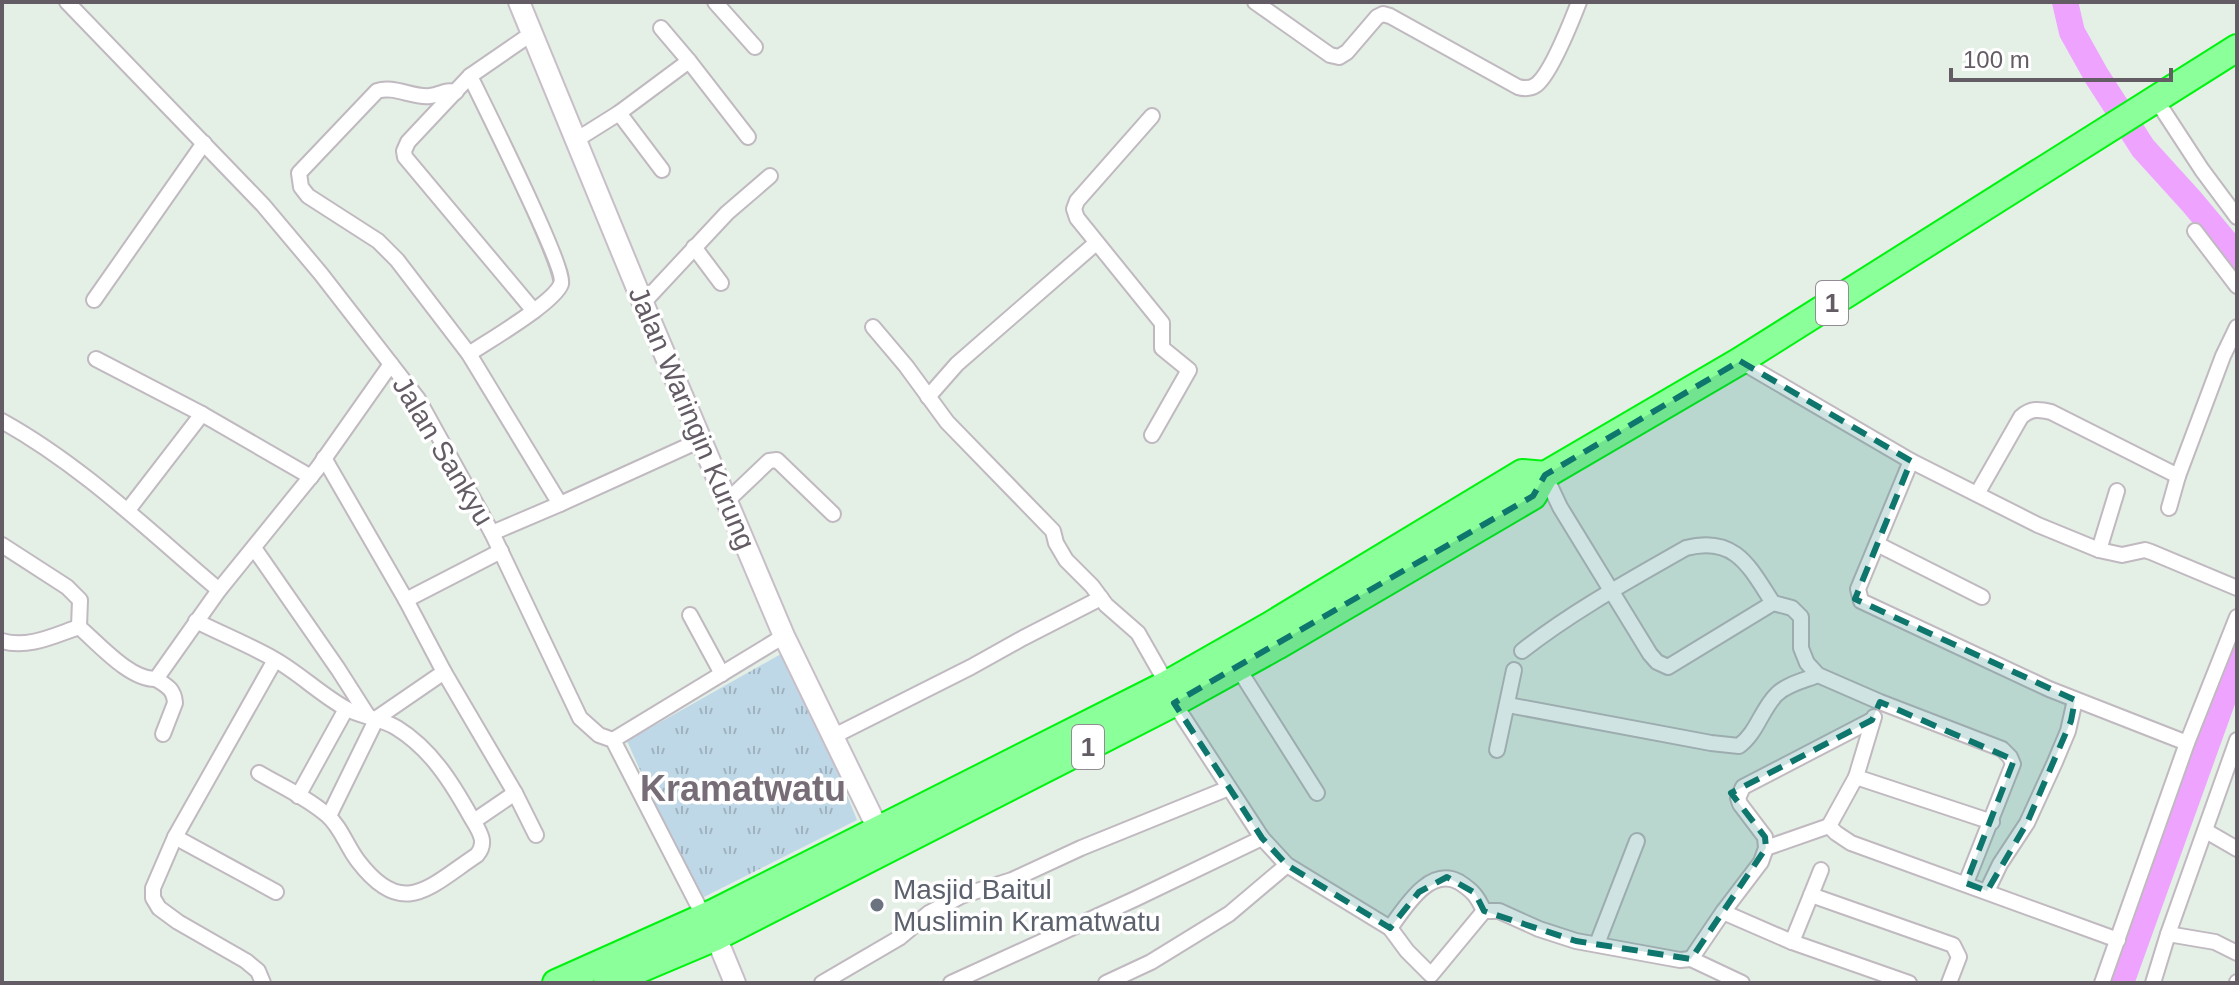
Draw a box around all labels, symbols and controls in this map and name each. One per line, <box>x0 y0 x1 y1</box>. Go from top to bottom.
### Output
scale bar <box>1951 32 2171 82</box>
text: 100 m <box>1963 46 2030 73</box>
road number: 1 <box>1816 281 1848 325</box>
street label: Jalan Waringin Kurung <box>623 282 761 554</box>
street label: Jalan Sankyu <box>386 371 500 531</box>
road number: 1 <box>1072 725 1104 769</box>
district label: Kramatwatu <box>640 768 846 809</box>
place label: Masjid Baitul Muslimin Kramatwatu <box>893 874 1161 937</box>
marker: Masjid Baitul Muslimin Kramatwatu <box>868 896 886 914</box>

